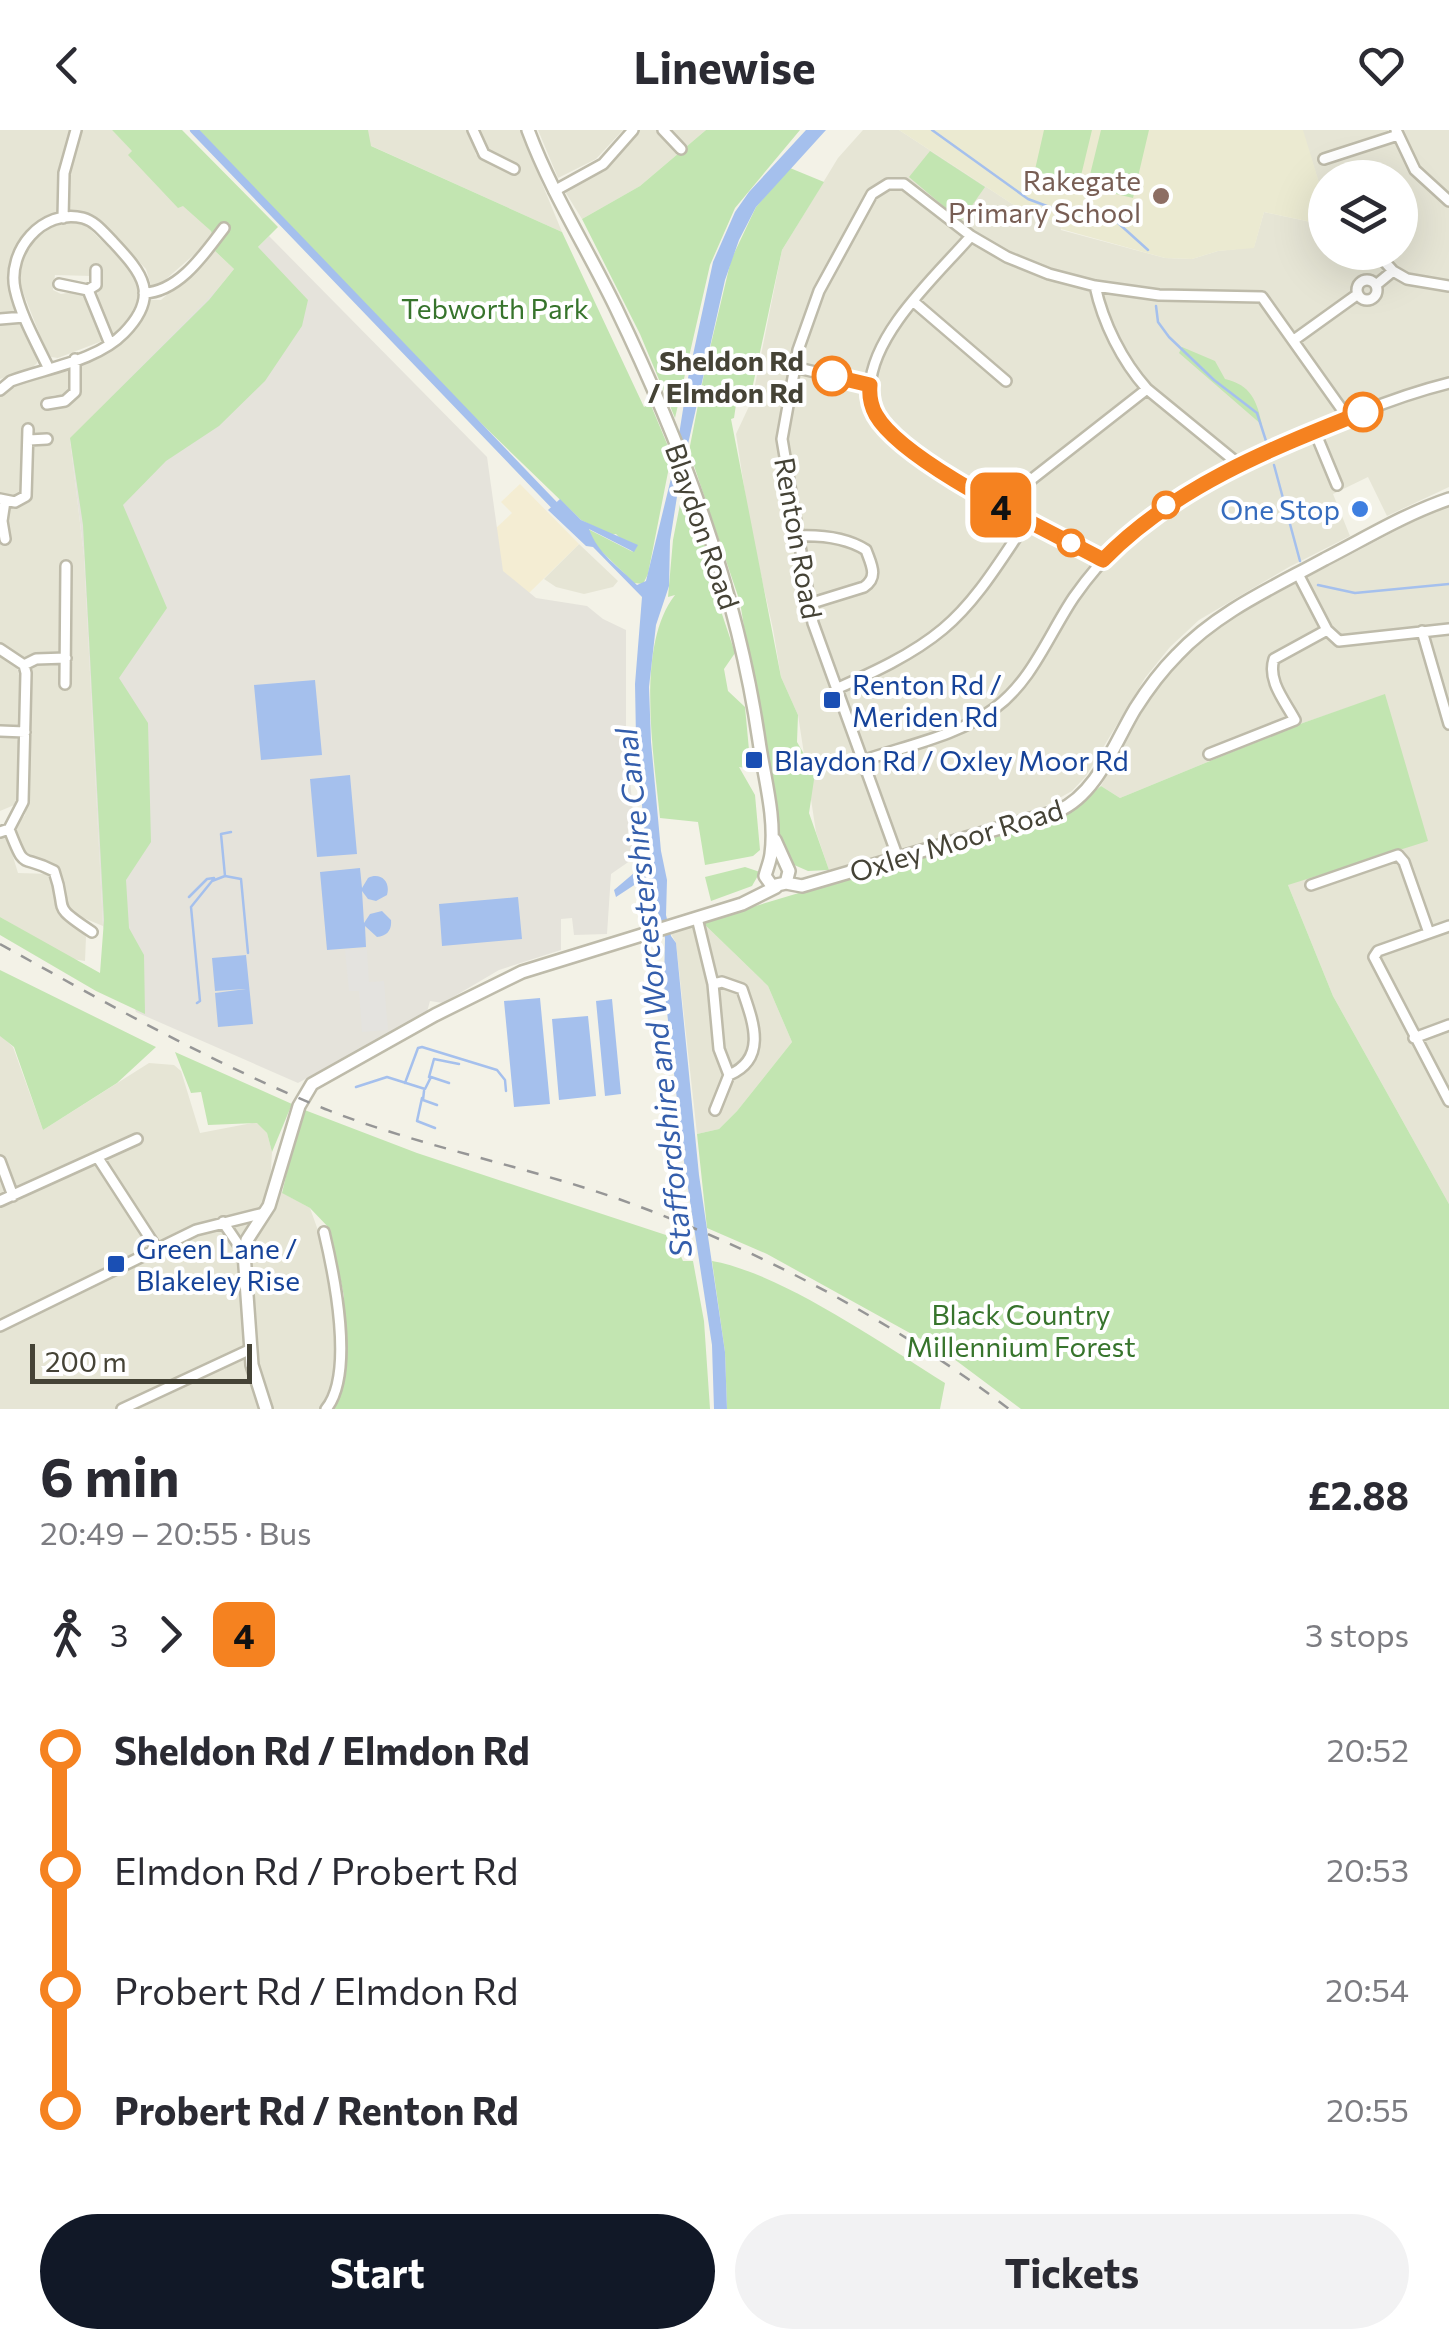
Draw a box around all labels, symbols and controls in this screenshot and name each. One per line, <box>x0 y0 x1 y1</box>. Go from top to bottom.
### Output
icon: back <box>40 38 95 93</box>
text: Linewise <box>633 38 816 93</box>
icon: heart <box>1354 38 1409 93</box>
map controls <box>1308 160 1418 270</box>
button: layers <box>1308 160 1418 270</box>
place label: Rakegate Primary School <box>948 163 1141 229</box>
marker: Rakegate Primary School <box>1150 185 1172 207</box>
park label: Tebworth Park <box>401 291 589 325</box>
place label: Sheldon Rd / Elmdon Rd <box>648 343 804 409</box>
marker: Sheldon Rd / Elmdon Rd <box>813 357 851 395</box>
unlabelled marker <box>1344 393 1382 431</box>
street label: Blaydon Road <box>659 439 747 613</box>
street label: Renton Road <box>768 455 830 621</box>
line badge: 4 <box>968 472 1034 538</box>
text: 4 <box>990 484 1012 527</box>
unlabelled marker <box>1153 492 1179 518</box>
place label: One Stop <box>1220 492 1340 526</box>
marker: One Stop <box>1349 498 1371 520</box>
unlabelled marker <box>1058 530 1084 556</box>
place label: Renton Rd / Meriden Rd <box>852 667 1002 733</box>
marker: Renton Rd / Meriden Rd <box>821 689 843 711</box>
water label: Staffordshire and Worcestershire Canal <box>606 725 698 1259</box>
place label: Blaydon Rd / Oxley Moor Rd <box>774 743 1129 777</box>
marker: Blaydon Rd / Oxley Moor Rd <box>743 749 765 771</box>
street label: Oxley Moor Road <box>845 791 1067 889</box>
place label: Green Lane / Blakeley Rise <box>136 1231 300 1297</box>
marker: Green Lane / Blakeley Rise <box>105 1253 127 1275</box>
park label: Black Country Millennium Forest <box>906 1297 1136 1363</box>
scale bar <box>30 1339 252 1384</box>
text: 200 m <box>45 1344 127 1378</box>
text: 6 min <box>40 1441 180 1508</box>
text: £2.88 <box>1308 1471 1409 1518</box>
text: 20:49 – 20:55 · Bus <box>40 1512 312 1552</box>
icon: walk <box>40 1607 95 1662</box>
icon: forward <box>143 1607 198 1662</box>
text: 4 <box>233 1613 255 1656</box>
text: 3 <box>110 1614 128 1654</box>
text: 3 stops <box>1305 1614 1409 1654</box>
text: Sheldon Rd / Elmdon Rd <box>114 1726 530 1773</box>
text: 20:52 <box>1327 1729 1409 1769</box>
text: Elmdon Rd / Probert Rd <box>114 1846 518 1893</box>
text: 20:53 <box>1326 1849 1409 1889</box>
text: Probert Rd / Elmdon Rd <box>114 1966 518 2013</box>
text: 20:54 <box>1325 1969 1409 2009</box>
text: Probert Rd / Renton Rd <box>114 2086 519 2133</box>
text: 20:55 <box>1326 2089 1409 2129</box>
button: Start <box>40 2214 715 2329</box>
button: Tickets <box>735 2214 1409 2329</box>

